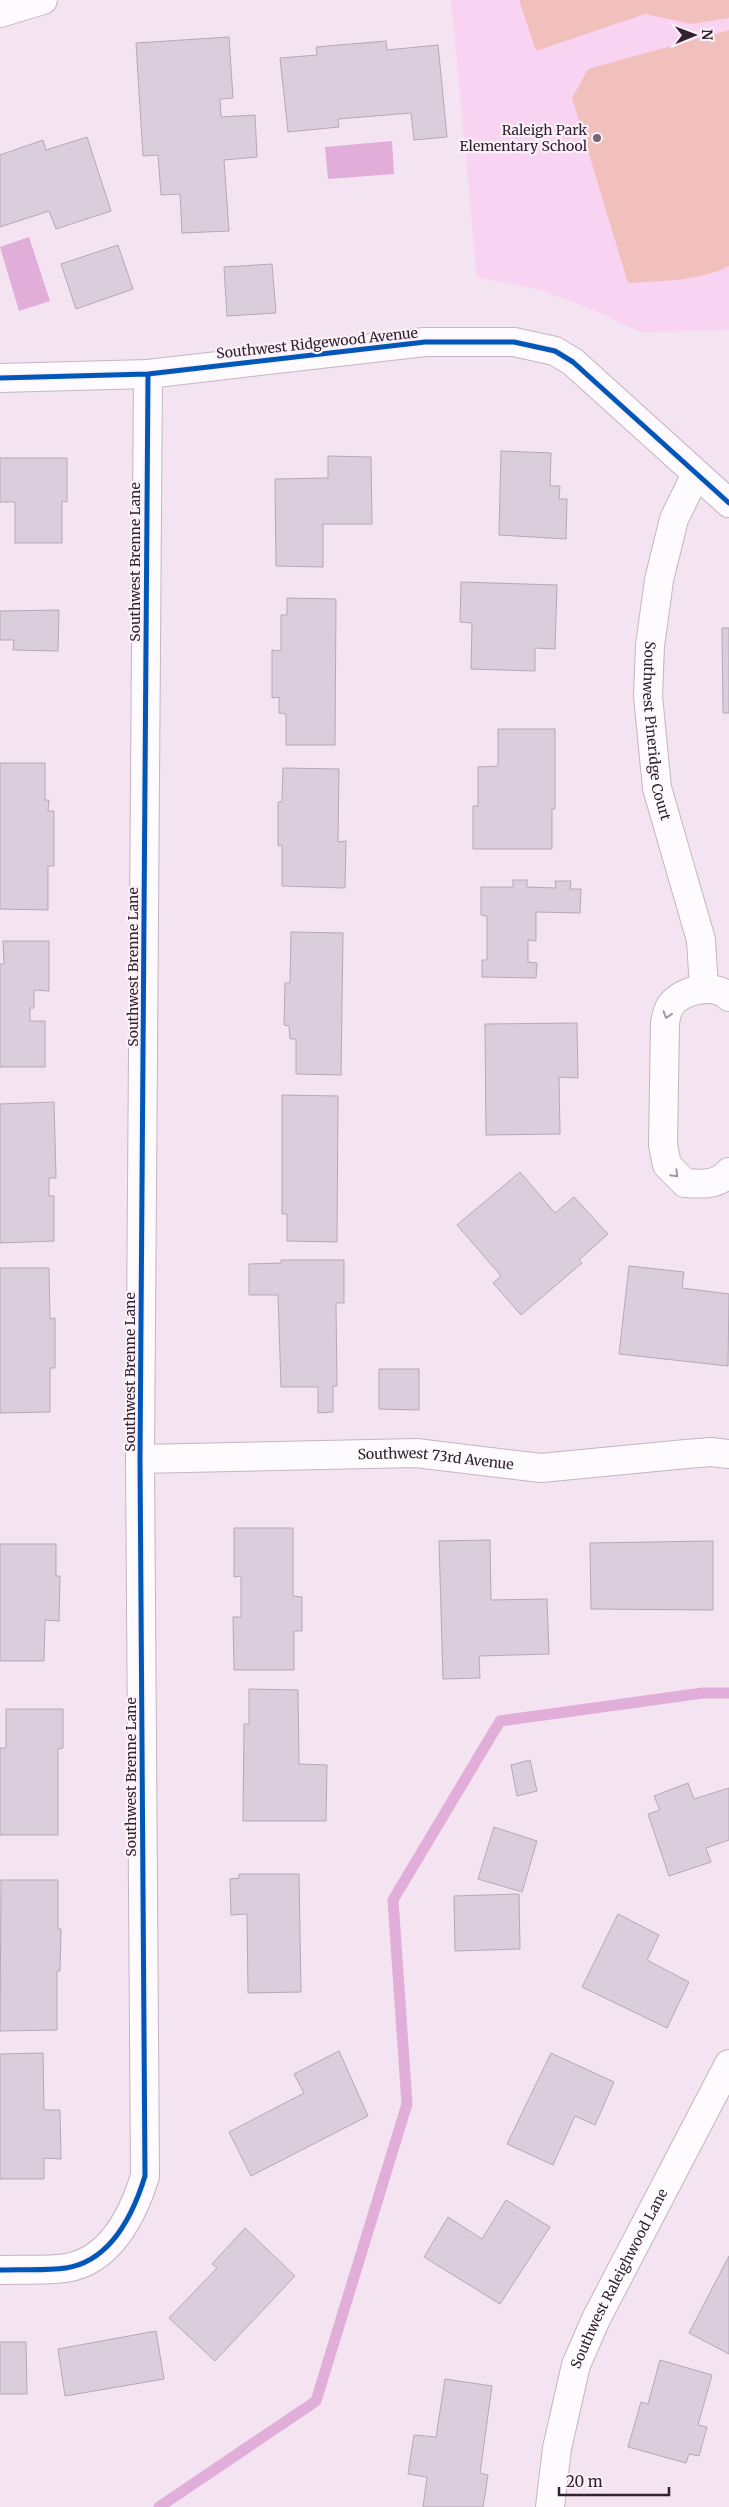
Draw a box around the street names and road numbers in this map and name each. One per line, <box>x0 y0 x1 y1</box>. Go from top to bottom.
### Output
street label: Southwest Ridgewood Avenue <box>215 323 419 363</box>
street label: Southwest Brenne Lane <box>126 482 144 642</box>
street label: Southwest Pineridge Court <box>639 640 675 823</box>
street label: Southwest Brenne Lane <box>124 887 142 1047</box>
street label: Southwest Brenne Lane <box>121 1292 139 1452</box>
street label: Southwest 73rd Avenue <box>357 1444 515 1474</box>
street label: Southwest Brenne Lane <box>122 1697 140 1857</box>
street label: Southwest Raleighwood Lane <box>566 2186 671 2371</box>

